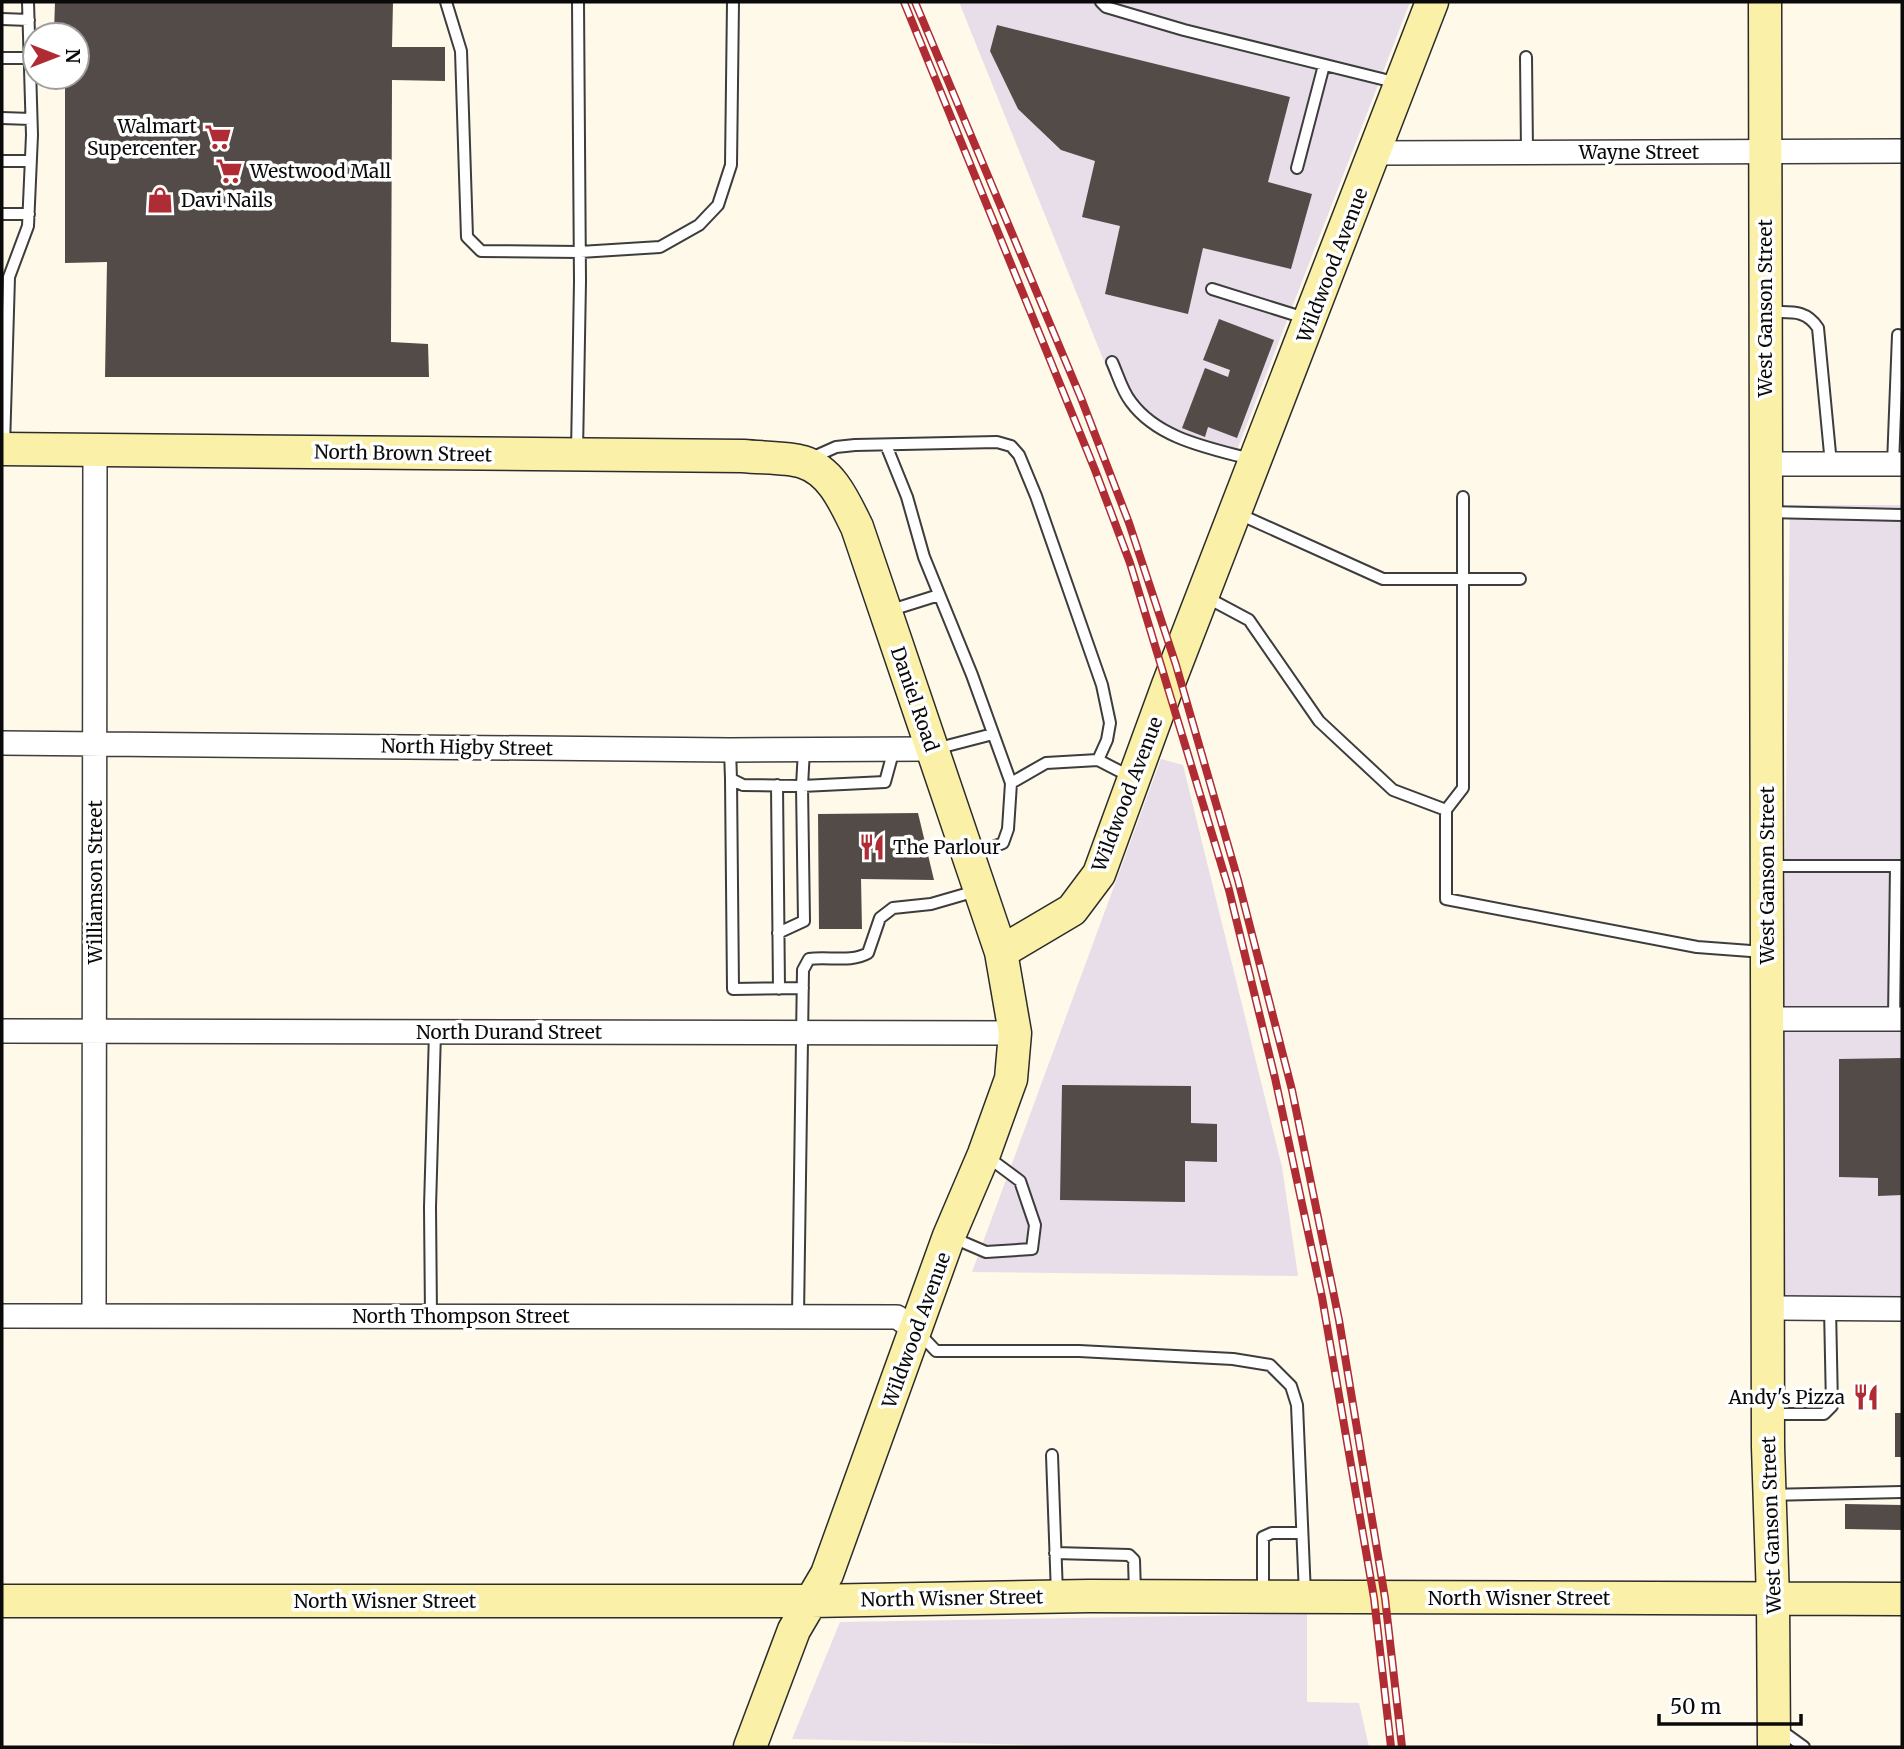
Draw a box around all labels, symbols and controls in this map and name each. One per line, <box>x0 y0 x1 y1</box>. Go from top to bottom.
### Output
north arrow <box>21 21 91 91</box>
text: N <box>61 48 85 64</box>
place label: Walmart Supercenter <box>87 114 198 160</box>
supermarket icon: Walmart Supercenter <box>203 122 233 152</box>
street label: Wayne Street <box>1578 140 1700 164</box>
supermarket icon: Westwood Mall <box>214 156 244 186</box>
place label: Westwood Mall <box>249 159 391 183</box>
street label: Wildwood Avenue <box>1291 184 1373 347</box>
shop icon: Davi Nails <box>145 185 175 215</box>
place label: Davi Nails <box>181 188 273 212</box>
street label: West Ganson Street <box>1753 219 1777 398</box>
street label: North Brown Street <box>314 439 493 467</box>
street label: Daniel Road <box>886 643 944 755</box>
street label: Wildwood Avenue <box>1086 713 1168 876</box>
street label: North Higby Street <box>381 733 554 761</box>
street label: West Ganson Street <box>1755 786 1779 965</box>
street label: Williamson Street <box>83 800 107 965</box>
restaurant icon: The Parlour <box>857 832 887 862</box>
place label: The Parlour <box>893 835 1001 859</box>
street label: North Durand Street <box>416 1020 603 1044</box>
street label: Wildwood Avenue <box>876 1249 955 1412</box>
street label: North Thompson Street <box>352 1304 570 1328</box>
restaurant icon: Andy's Pizza <box>1851 1382 1881 1412</box>
place label: Andy's Pizza <box>1727 1385 1845 1409</box>
street label: West Ganson Street <box>1756 1435 1786 1615</box>
street label: North Wisner Street <box>861 1584 1044 1612</box>
street label: North Wisner Street <box>1428 1586 1611 1610</box>
street label: North Wisner Street <box>294 1589 477 1613</box>
scale bar <box>1659 1682 1801 1726</box>
text: 50 m <box>1670 1693 1721 1720</box>

